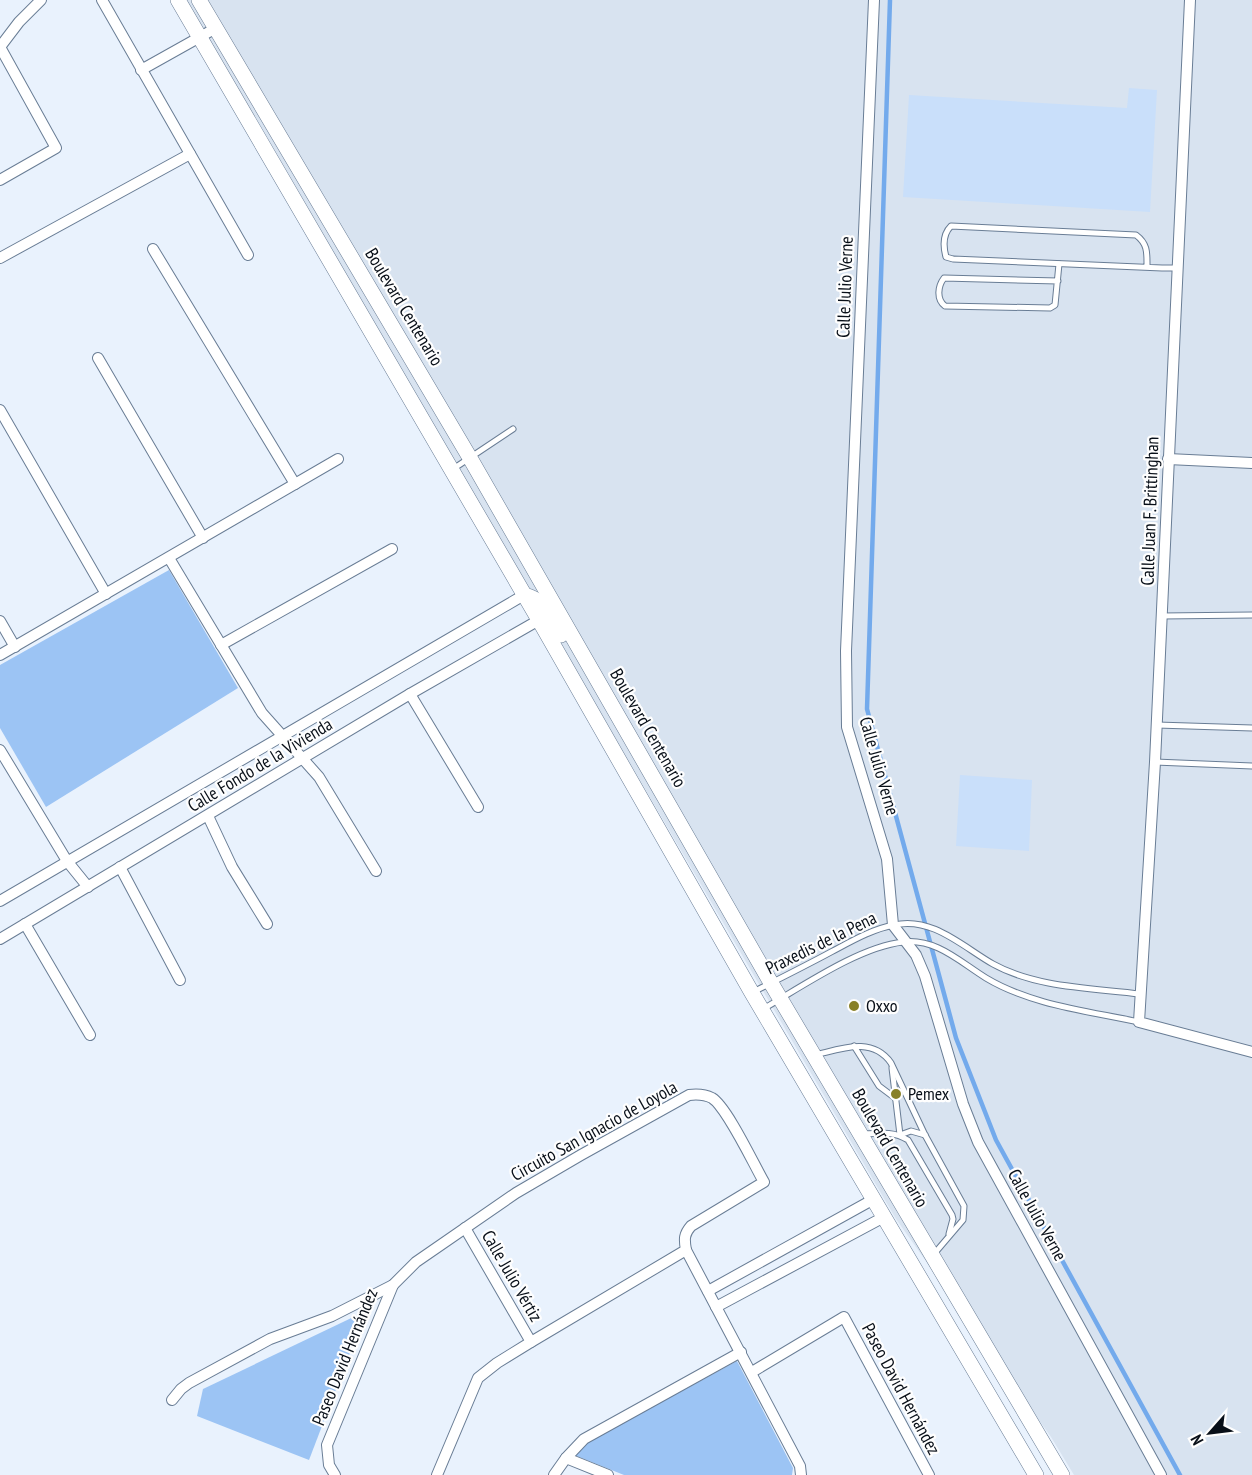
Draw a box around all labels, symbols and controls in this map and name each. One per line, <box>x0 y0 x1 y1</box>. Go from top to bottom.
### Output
street label: Calle Julio Verne <box>831 236 858 338</box>
street label: Boulevard Centenario <box>360 244 449 370</box>
street label: Calle Juan F. Brittinghan <box>1135 436 1164 586</box>
street label: Boulevard Centenario <box>605 664 692 791</box>
street label: Calle Fondo de la Vivienda <box>183 712 336 817</box>
street label: Calle Julio Verne <box>854 714 905 818</box>
street label: Praxedis de la Pena <box>762 906 880 979</box>
place label: Oxxo <box>866 994 898 1017</box>
marker: Oxxo <box>847 999 861 1013</box>
street label: Circuito San Ignacio de Loyola <box>507 1075 681 1186</box>
place label: Pemex <box>908 1082 950 1105</box>
street label: Boulevard Centenario <box>847 1084 934 1211</box>
marker: Pemex <box>889 1087 903 1101</box>
street label: Calle Julio Verne <box>1003 1165 1072 1265</box>
street label: Calle Julio Vértiz <box>477 1226 548 1326</box>
street label: Paseo David Hernández <box>307 1285 382 1429</box>
street label: Paseo David Hernández <box>857 1319 946 1458</box>
north arrow <box>1180 1403 1240 1463</box>
text: N <box>1186 1432 1208 1449</box>

